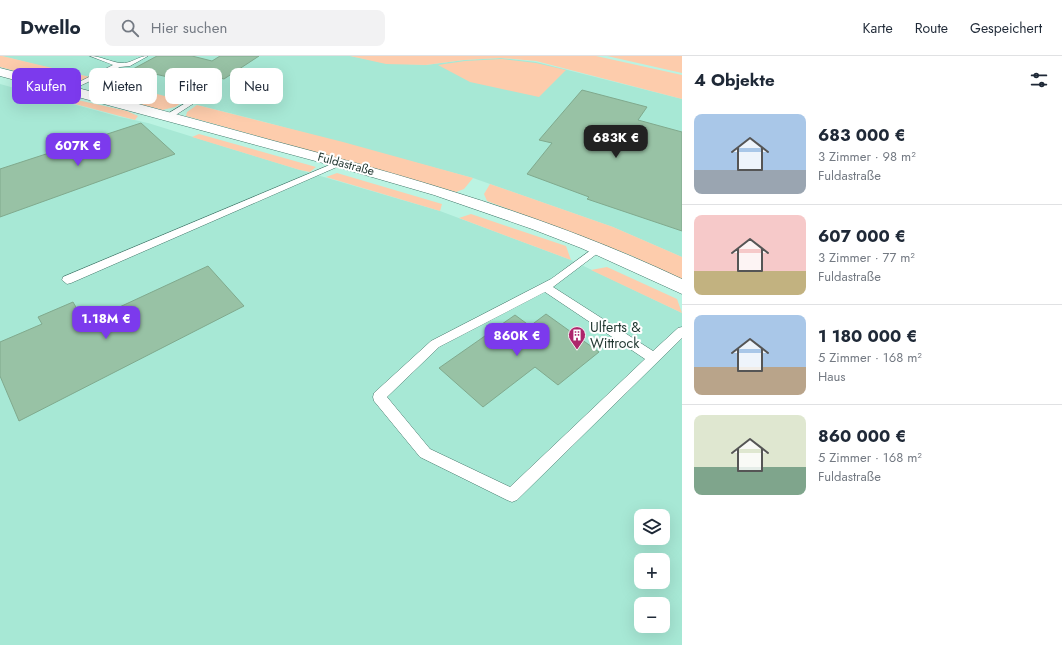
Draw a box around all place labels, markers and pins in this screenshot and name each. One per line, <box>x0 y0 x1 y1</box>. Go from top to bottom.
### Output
pin: 683K € <box>583 125 649 159</box>
pin: 607K € <box>45 133 111 167</box>
pin: 1.18M € <box>69 306 143 340</box>
place label: Ulferts & Wittrock <box>590 317 641 353</box>
pin: 860K € <box>484 323 550 357</box>
building icon: Ulferts & Wittrock <box>567 325 587 350</box>

